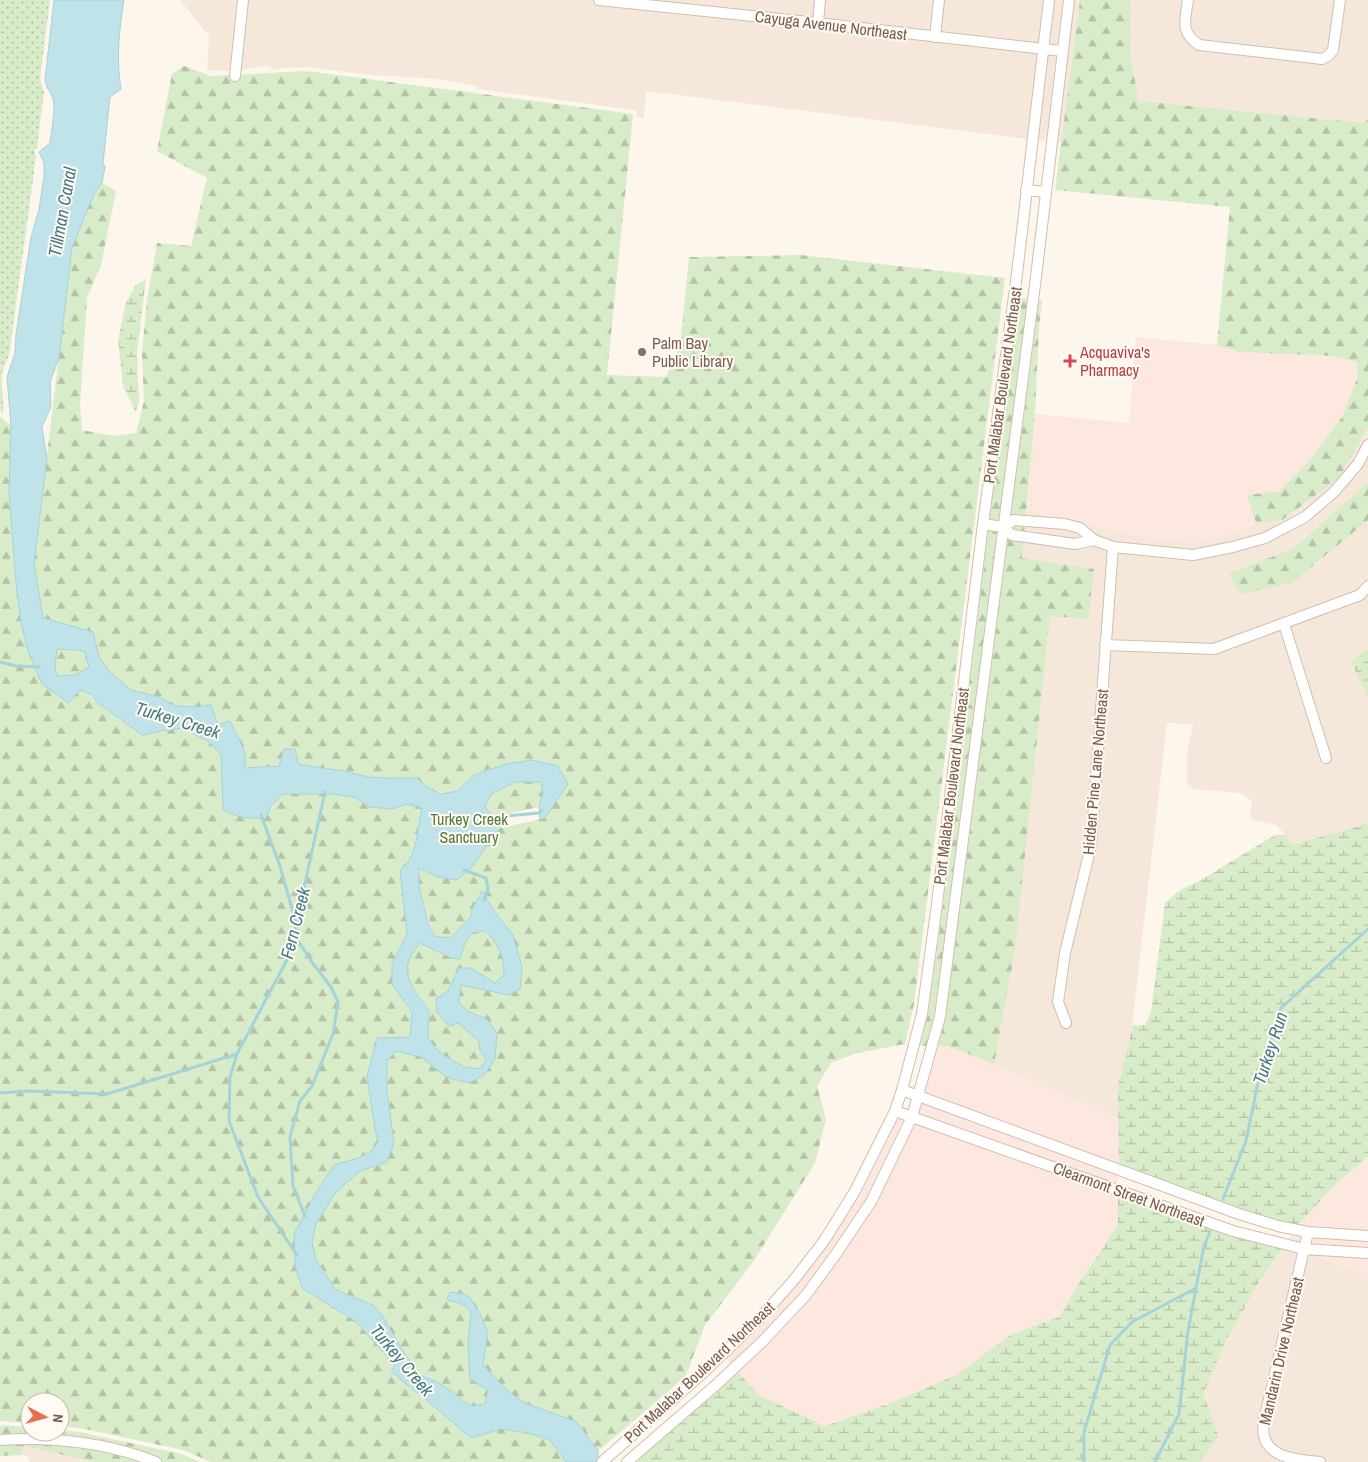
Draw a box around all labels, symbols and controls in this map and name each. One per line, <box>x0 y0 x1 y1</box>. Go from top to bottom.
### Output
street label: Cayuga Avenue Northeast <box>754 5 909 45</box>
water label: Tillman Canal <box>42 165 82 259</box>
street label: Port Malabar Boulevard Northeast <box>977 285 1027 485</box>
place label: Palm Bay Public Library <box>652 332 733 372</box>
place label: Acquaviva's Pharmacy <box>1079 341 1150 381</box>
marker: Palm Bay Public Library <box>636 346 648 358</box>
marker: Acquaviva's Pharmacy <box>1064 355 1076 367</box>
street label: Port Malabar Boulevard Northeast <box>928 686 974 886</box>
street label: Hidden Pine Lane Northeast <box>1077 688 1113 856</box>
water label: Turkey Creek <box>133 695 224 745</box>
park label: Turkey Creek Sanctuary <box>430 808 508 848</box>
water label: Fern Creek <box>274 884 316 962</box>
water label: Turkey Run <box>1247 1008 1293 1088</box>
street label: Clearmont Street Northeast <box>1050 1156 1208 1232</box>
street label: Mandarin Drive Northeast <box>1253 1275 1309 1427</box>
street label: Port Malabar Boulevard Northeast <box>619 1296 779 1448</box>
water label: Turkey Creek <box>364 1319 440 1402</box>
north arrow <box>20 1392 70 1442</box>
text: N <box>49 1413 67 1423</box>

